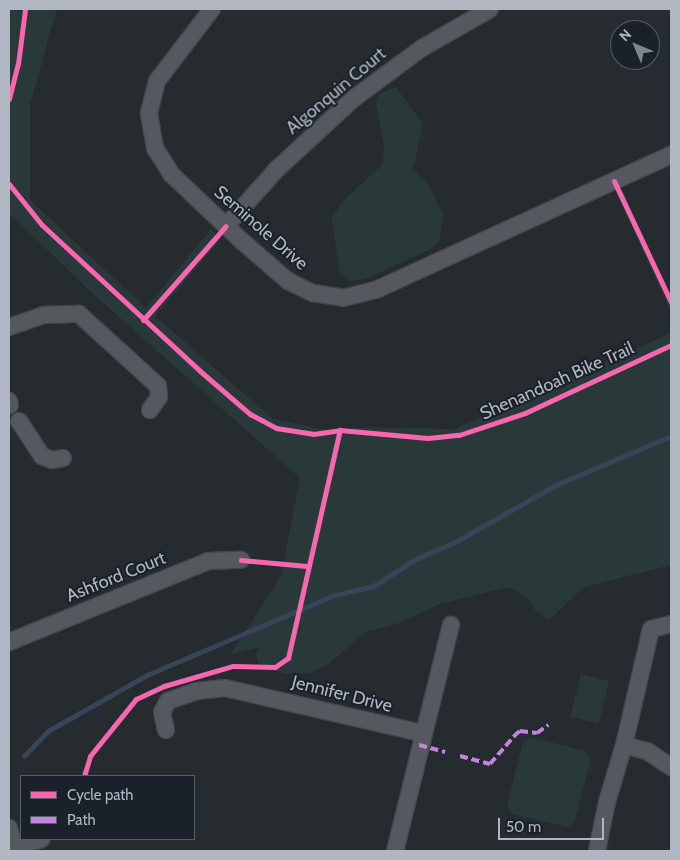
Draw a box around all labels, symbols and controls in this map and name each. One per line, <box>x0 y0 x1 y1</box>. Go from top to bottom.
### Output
north arrow <box>610 20 660 70</box>
text: N <box>615 25 635 45</box>
street label: Algonquin Court <box>282 43 390 139</box>
street label: Seminole Drive <box>210 181 312 275</box>
street label: Shenandoah Bike Trail <box>477 337 637 425</box>
street label: Ashford Court <box>63 547 169 607</box>
street label: Jennifer Drive <box>290 671 394 717</box>
legend <box>20 775 195 840</box>
text: Cycle path <box>67 786 133 804</box>
scale bar <box>500 808 606 840</box>
text: Path <box>67 811 96 829</box>
text: 50 m <box>506 818 541 836</box>

